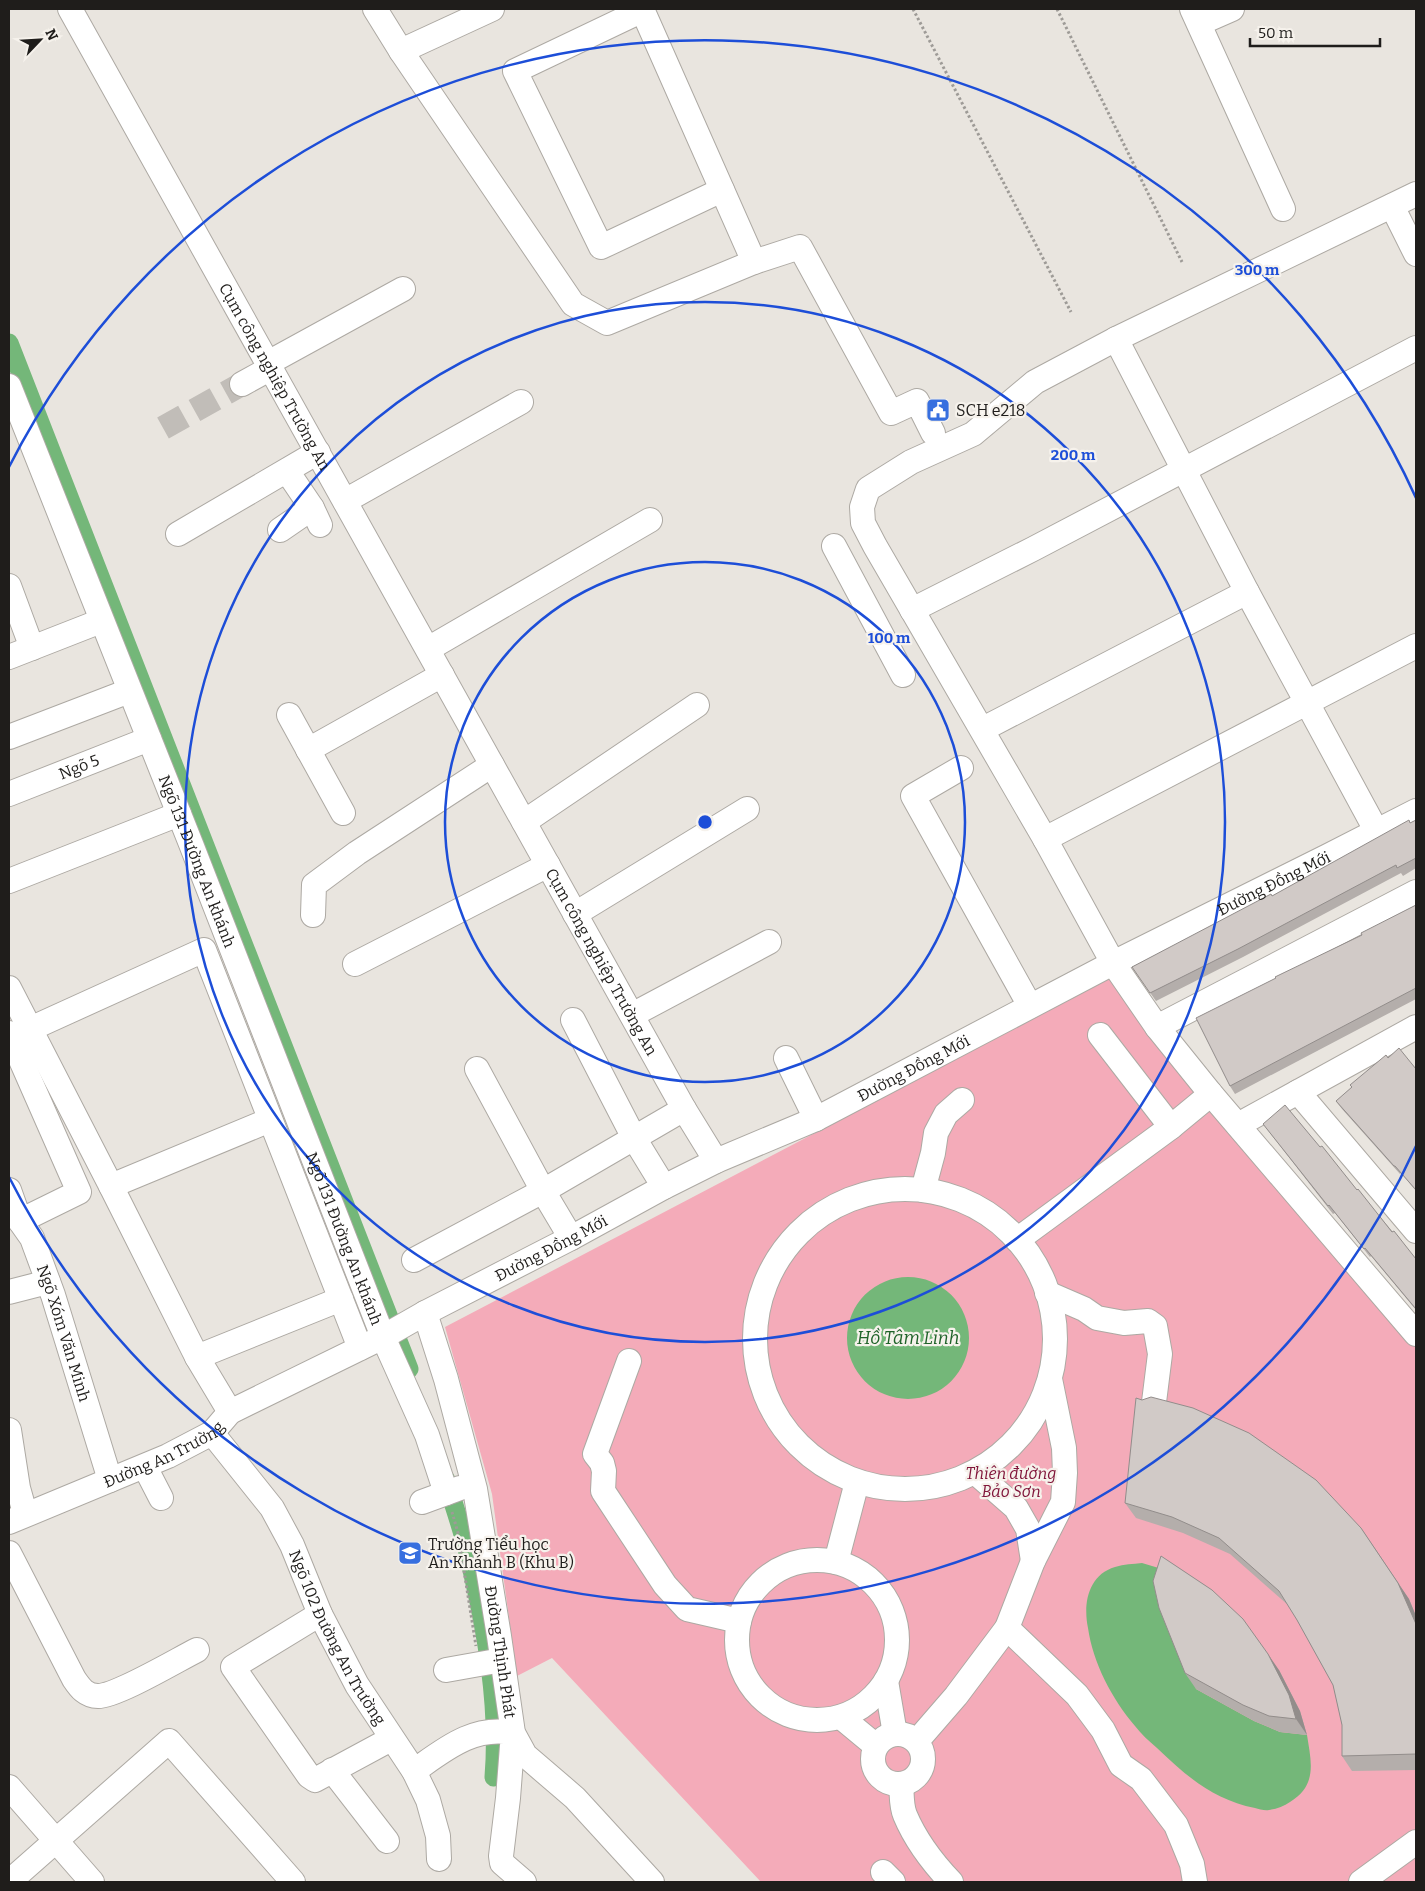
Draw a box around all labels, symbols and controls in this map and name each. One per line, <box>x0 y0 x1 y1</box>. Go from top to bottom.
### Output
north arrow <box>15 15 65 65</box>
scale bar <box>1250 15 1380 47</box>
text: 50 m <box>1258 24 1294 42</box>
text: N <box>41 26 61 43</box>
text: 300 m <box>1235 261 1280 279</box>
street label: Cụm công nghiệp Trường An <box>215 280 335 474</box>
public building icon: SCH e218 <box>925 397 951 423</box>
place label: SCH e218 <box>956 401 1025 420</box>
text: 200 m <box>1051 446 1096 464</box>
text: 100 m <box>868 629 911 647</box>
street label: Ngõ 5 <box>56 750 102 783</box>
street label: Ngõ 131 Đường An khánh <box>155 772 240 950</box>
centre of rings <box>696 813 714 831</box>
street label: Đường Đồng Mới <box>1214 847 1334 919</box>
street label: Cụm công nghiệp Trường An <box>542 865 662 1059</box>
street label: Đường Đồng Mới <box>854 1031 973 1105</box>
street label: Ngõ 131 Đường An khánh <box>302 1149 387 1327</box>
street label: Đường Đồng Mới <box>492 1211 610 1285</box>
street label: Ngõ Xóm Văn Minh <box>33 1262 95 1404</box>
water label: Hồ Tâm Linh <box>857 1327 959 1349</box>
street label: Đường An Trường <box>101 1417 228 1491</box>
park label: Thiên đường Bảo Sơn <box>966 1464 1056 1501</box>
place label: Trường Tiểu học An Khánh B (Khu B) <box>428 1535 574 1572</box>
school or university icon: Trường Tiểu học An Khánh B (Khu B) <box>397 1540 423 1566</box>
street label: Ngõ 102 Đường An Trường <box>285 1547 390 1728</box>
street label: Đường Thịnh Phát <box>481 1584 520 1720</box>

